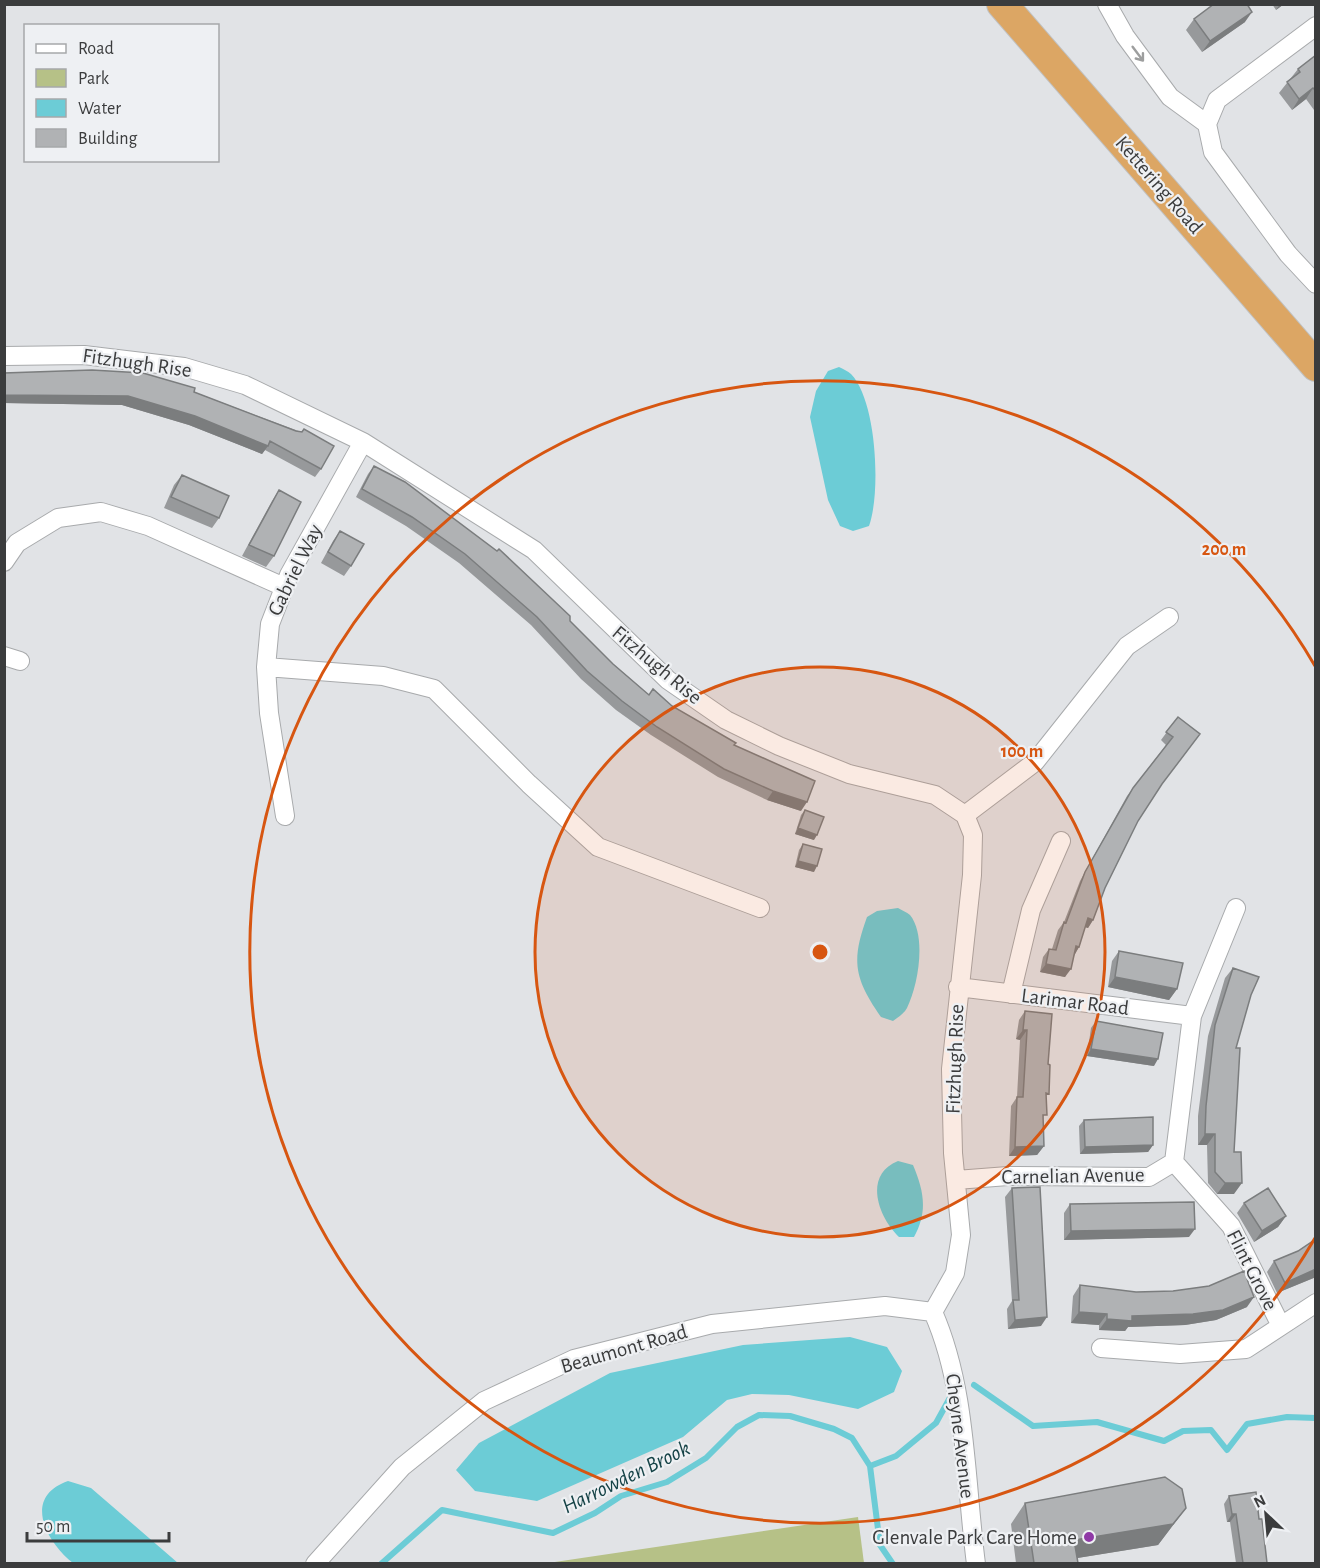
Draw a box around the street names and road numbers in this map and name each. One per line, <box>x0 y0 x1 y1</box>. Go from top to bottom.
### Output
street label: Kettering Road <box>1111 132 1207 238</box>
street label: Fitzhugh Rise <box>81 345 193 381</box>
street label: Gabriel Way <box>264 521 326 619</box>
street label: Fitzhugh Rise <box>608 622 706 708</box>
street label: Larimar Road <box>1020 985 1130 1019</box>
street label: Fitzhugh Rise <box>943 1004 967 1114</box>
street label: Carnelian Avenue <box>1001 1164 1145 1188</box>
street label: Flint Grove <box>1223 1226 1281 1314</box>
street label: Beaumont Road <box>558 1321 690 1377</box>
street label: Cheyne Avenue <box>942 1372 978 1500</box>

